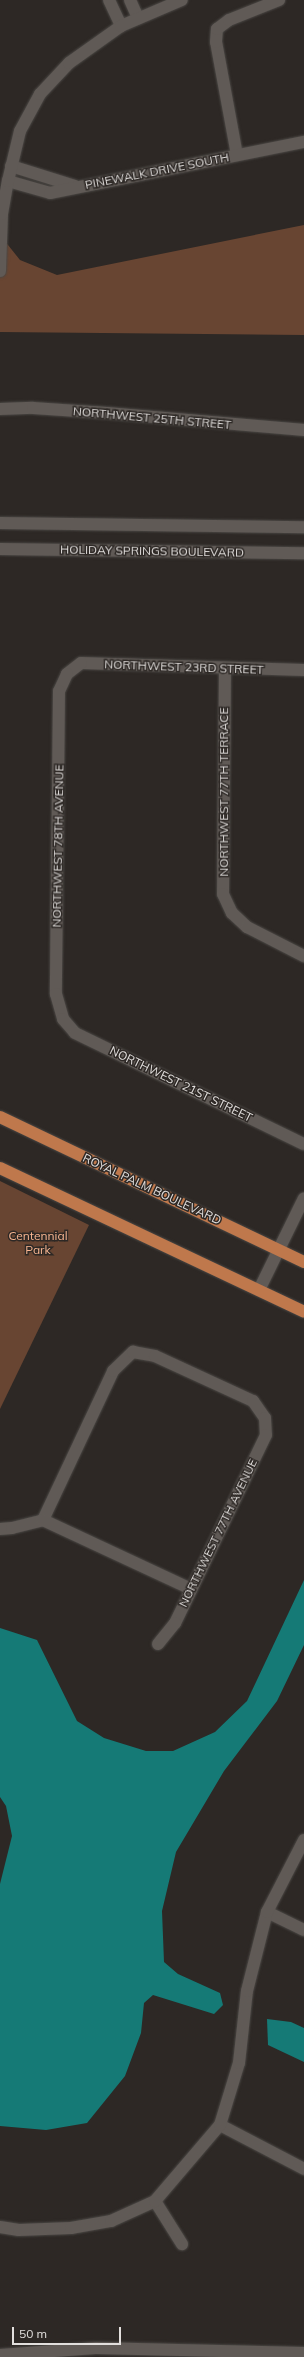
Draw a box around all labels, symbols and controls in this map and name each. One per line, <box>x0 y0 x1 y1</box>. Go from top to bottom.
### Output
street label: PINEWALK DRIVE SOUTH <box>84 150 230 192</box>
street label: NORTHWEST 25TH STREET <box>72 404 232 432</box>
street label: HOLIDAY SPRINGS BOULEVARD <box>60 542 244 560</box>
street label: NORTHWEST 23RD STREET <box>104 657 264 677</box>
street label: NORTHWEST 77TH TERRACE <box>217 707 231 877</box>
street label: NORTHWEST 78TH AVENUE <box>49 764 67 928</box>
street label: NORTHWEST 21ST STREET <box>107 1043 255 1125</box>
street label: ROYAL PALM BOULEVARD <box>80 1151 224 1227</box>
park label: Centennial Park <box>9 1229 67 1257</box>
street label: NORTHWEST 77TH AVENUE <box>176 1457 260 1609</box>
scale bar <box>14 2319 123 2345</box>
text: 50 m <box>19 2326 47 2341</box>

